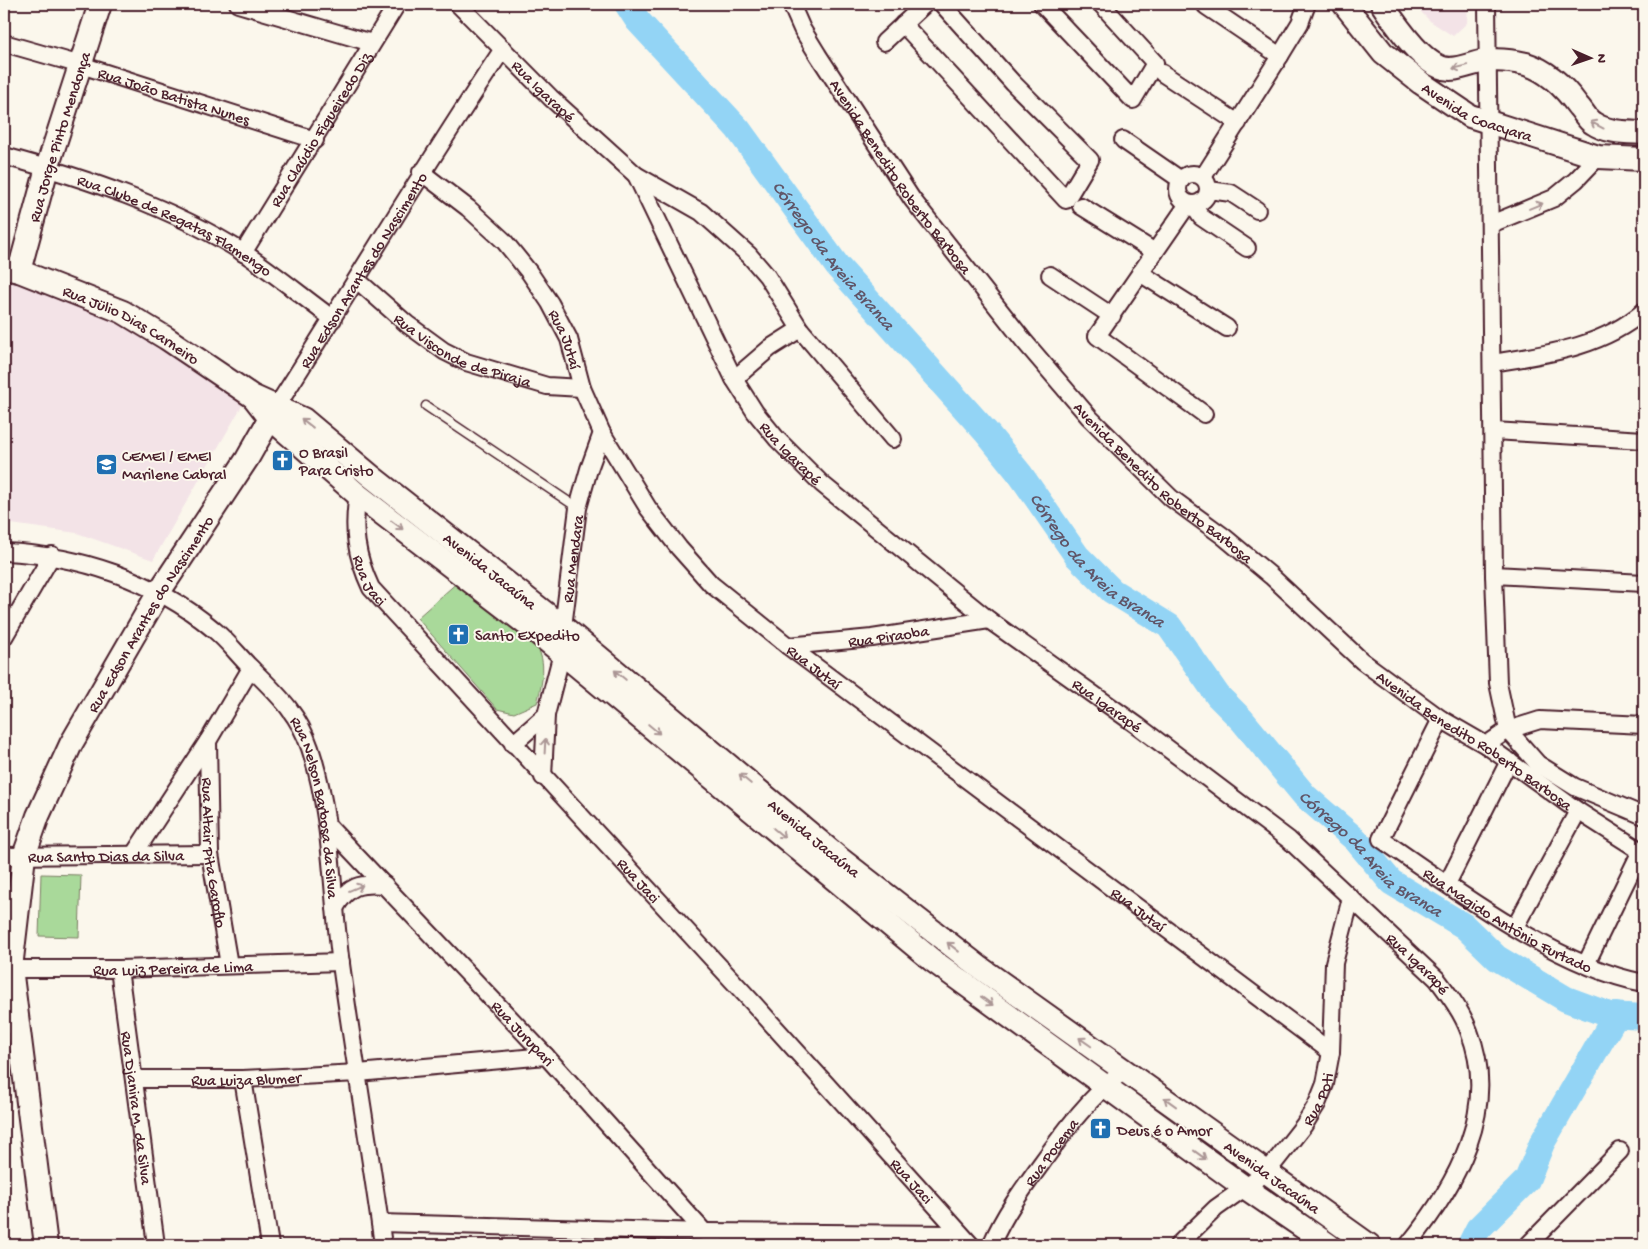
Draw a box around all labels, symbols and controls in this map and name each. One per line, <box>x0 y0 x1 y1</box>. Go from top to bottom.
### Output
north arrow <box>1566 32 1616 82</box>
street label: Rua Jorge Pinto Mendonça <box>27 49 97 225</box>
street label: Rua Claúdio Figueiredo Diz <box>268 49 378 212</box>
text: N <box>1592 54 1609 63</box>
street label: Rua Igarapé <box>506 58 578 128</box>
one-way arrow <box>1453 63 1469 72</box>
street label: Rua João Batista Nunes <box>95 65 253 132</box>
street label: Avenida Benedito Roberto Barbosa <box>824 77 974 280</box>
street label: Avenida Coacyara <box>1417 80 1535 149</box>
one-way arrow <box>1590 120 1605 129</box>
street label: Rua Edson Arantes do Nascimento <box>297 170 433 373</box>
street label: Rua Clube de Regatas Flamengo <box>74 172 274 282</box>
water label: Córrego da Areia Branca <box>766 178 898 336</box>
one-way arrow <box>1528 200 1543 210</box>
street label: Rua Jülio Dias Carneiro <box>59 283 202 371</box>
street label: Rua Jutaí <box>542 307 583 373</box>
street label: Rua Visconde de Piraja <box>388 311 534 394</box>
street label: Avenida Benedito Roberto Barbosa <box>1068 400 1256 570</box>
one-way arrow <box>300 418 314 428</box>
street label: Rua Igarapé <box>754 419 824 491</box>
place label: O Brasil Para Cristo <box>298 445 374 482</box>
church icon: O Brasil Para Cristo <box>271 448 295 472</box>
place label: CEMEI / EMEI Marilene Cabral <box>122 449 227 486</box>
school or university icon: CEMEI / EMEI Marilene Cabral <box>94 452 118 476</box>
water label: Córrego da Areia Branca <box>1024 490 1168 634</box>
street label: Rua Edson Arantes do Nascimento <box>85 513 220 717</box>
street label: Rua Mendara <box>560 513 590 604</box>
one-way arrow <box>390 519 403 530</box>
street label: Avenida Jacaúna <box>438 530 540 616</box>
street label: Rua Jaci <box>346 554 389 611</box>
church icon: Santo Expedito <box>447 622 471 646</box>
street label: Rua Piraoba <box>848 623 932 653</box>
place label: Santo Expedito <box>475 628 580 647</box>
street label: Rua Jutaí <box>782 642 844 696</box>
street label: Avenida Benedito Roberto Barbosa <box>1371 668 1575 817</box>
one-way arrow <box>614 669 627 680</box>
street label: Rua Igarapé <box>1067 676 1145 739</box>
street label: Rua Nelson Barbosa da Silva <box>284 714 340 901</box>
one-way arrow <box>647 724 660 735</box>
one-way arrow <box>540 738 549 754</box>
one-way arrow <box>738 773 751 785</box>
street label: Rua Altair Pita Garoflo <box>196 777 228 930</box>
water label: Córrego da Areia Branca <box>1293 787 1446 924</box>
street label: Avenida Jacaúna <box>763 796 863 884</box>
one-way arrow <box>772 828 785 839</box>
street label: Rua Santo Dias da Silva <box>28 848 185 869</box>
street label: Rua Jaci <box>611 855 662 909</box>
street label: Rua Magido Antônio Furtado <box>1418 865 1594 979</box>
one-way arrow <box>348 883 363 892</box>
street label: Rua Jutaí <box>1106 885 1169 938</box>
street label: Rua Igarapé <box>1381 930 1452 1000</box>
one-way arrow <box>947 941 960 952</box>
street label: Rua Luiz Pereira de Lima <box>93 959 255 982</box>
one-way arrow <box>980 995 993 1006</box>
street label: Rua Jurupari <box>486 998 557 1072</box>
street label: Rua Djanira M. da Silva <box>114 1030 154 1187</box>
one-way arrow <box>1078 1037 1092 1047</box>
street label: Rua Luiza Blumer <box>191 1070 303 1092</box>
street label: Rua Poti <box>1300 1072 1340 1130</box>
one-way arrow <box>1163 1097 1177 1107</box>
street label: Rua Pocema <box>1022 1115 1085 1191</box>
church icon: Deus é o Amor <box>1089 1117 1113 1141</box>
place label: Deus é o Amor <box>1116 1123 1213 1142</box>
street label: Avenida Jacaúna <box>1219 1138 1323 1221</box>
one-way arrow <box>1193 1150 1207 1160</box>
street label: Rua Jaci <box>885 1156 935 1209</box>

